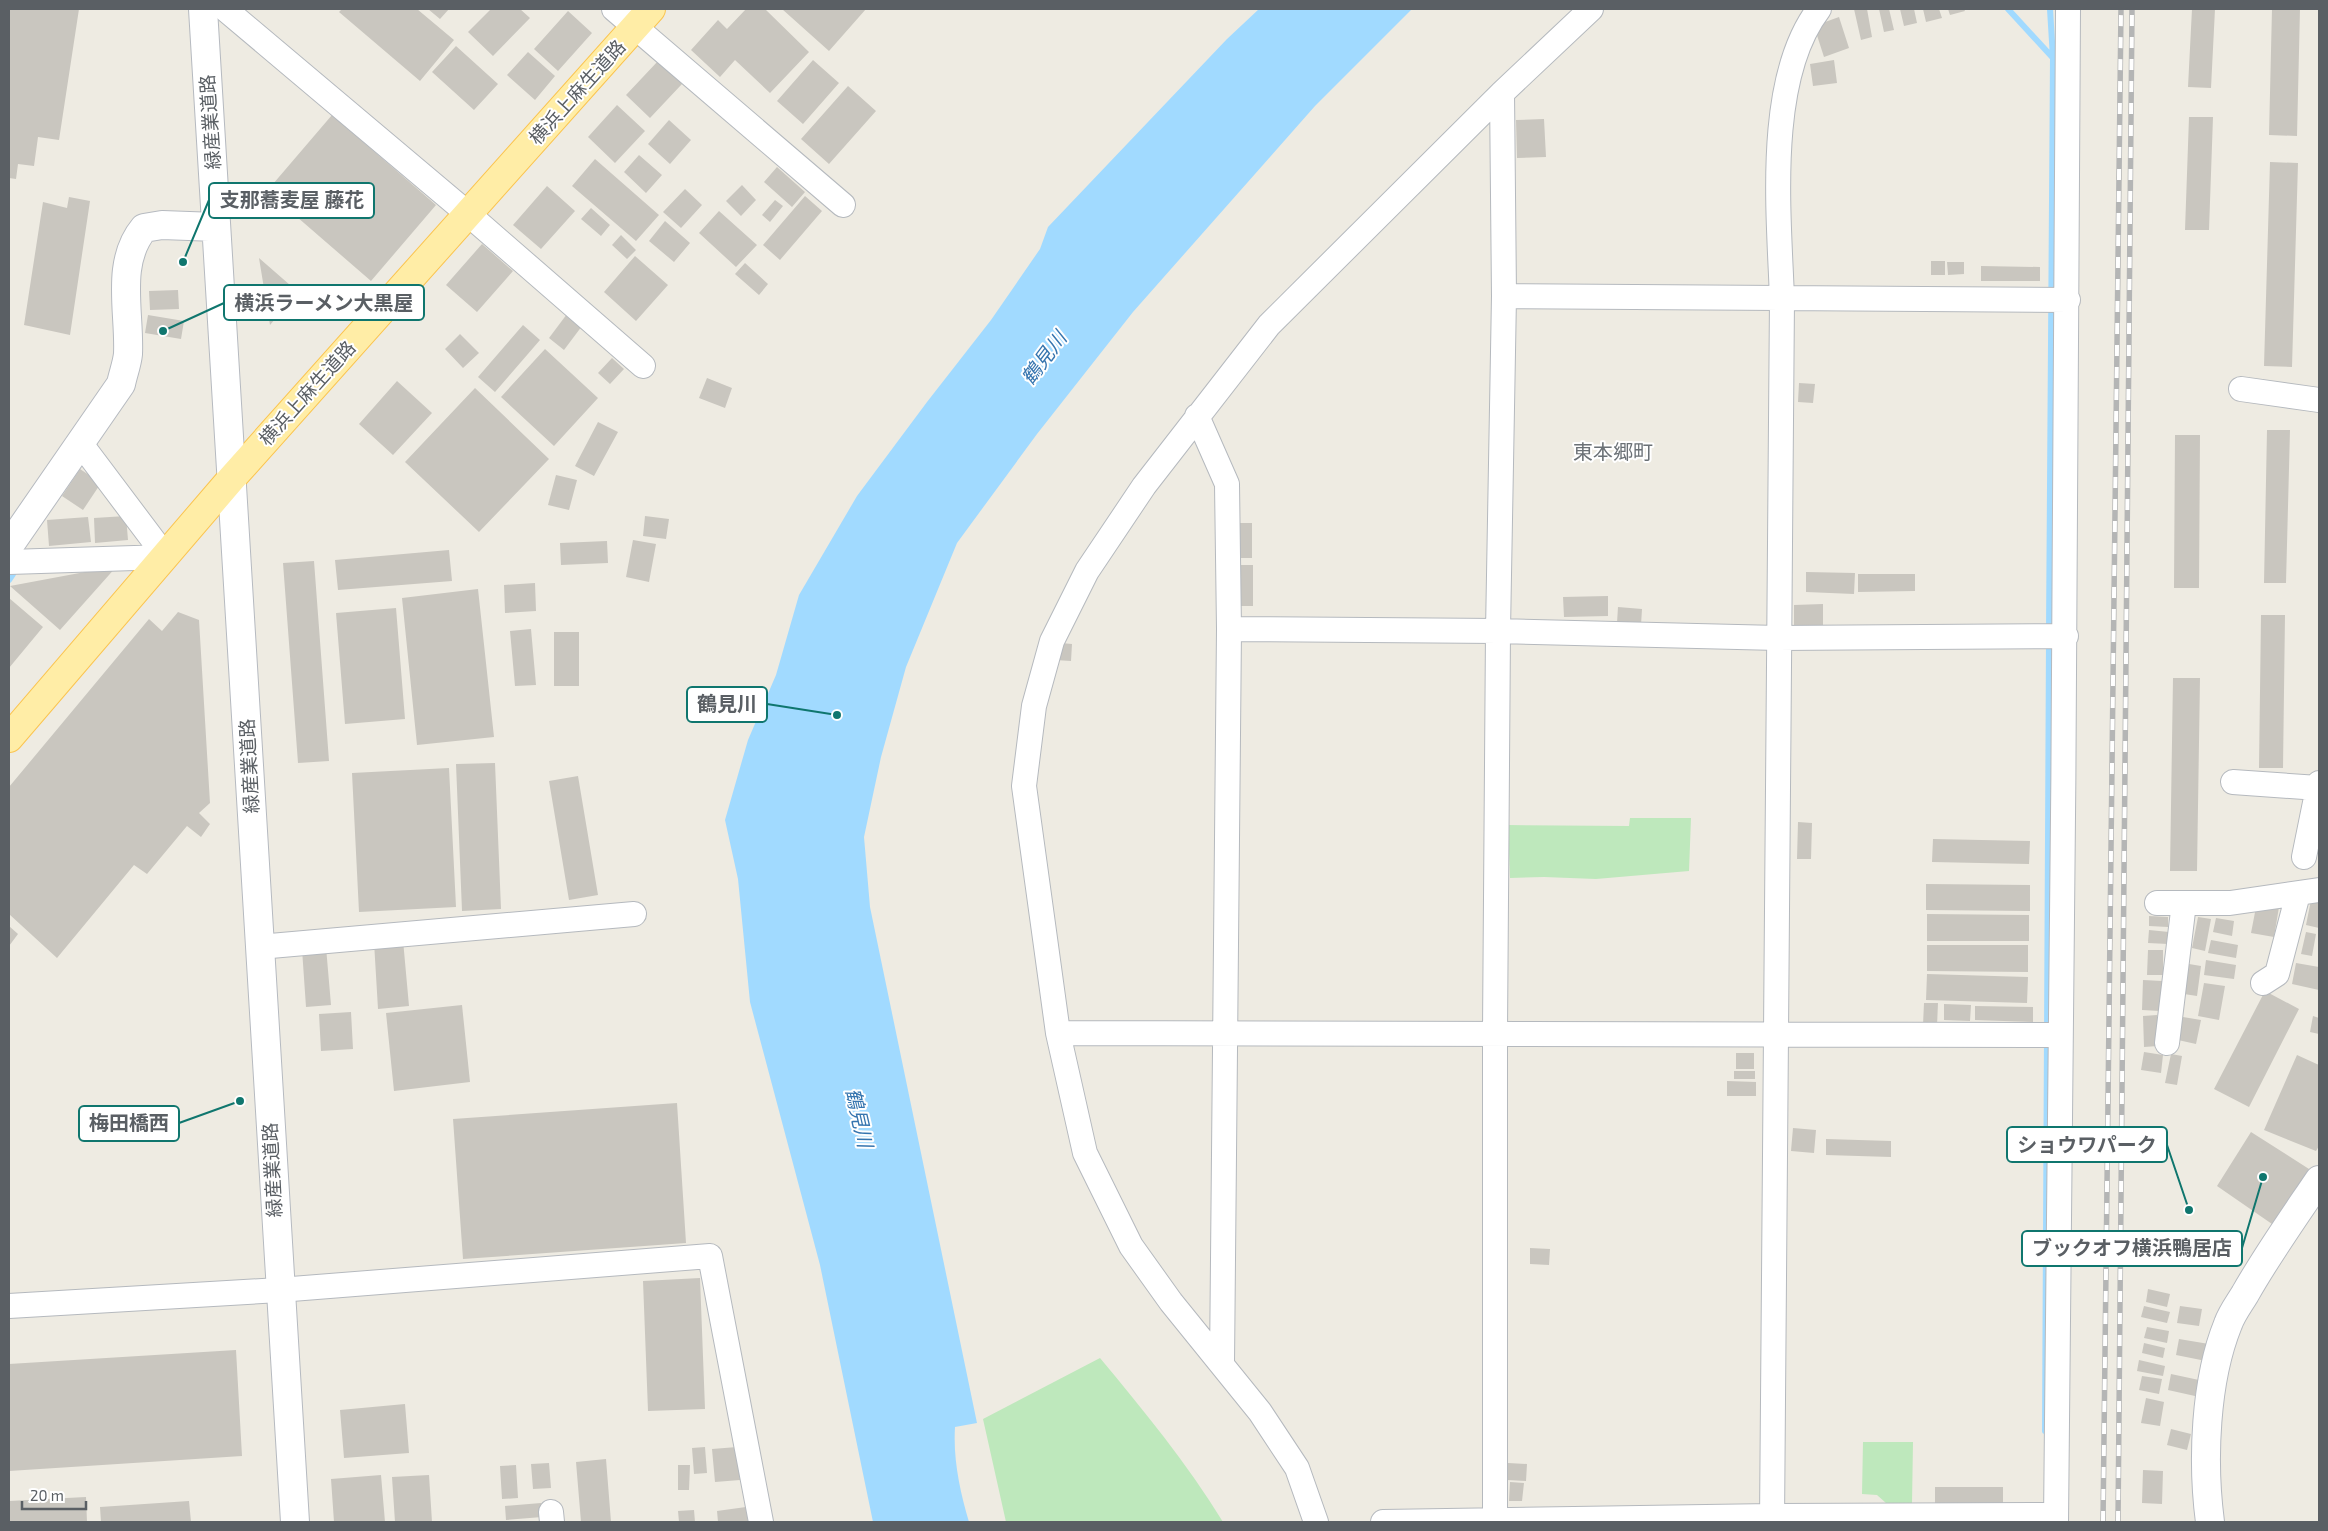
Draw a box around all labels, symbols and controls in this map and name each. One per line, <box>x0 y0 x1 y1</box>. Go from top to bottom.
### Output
street label: 横浜上麻生道路 <box>524 35 630 149</box>
street label: 緑産業道路 <box>195 74 224 170</box>
callout: 支那蕎麦屋 藤花 <box>209 183 374 218</box>
text: 支那蕎麦屋 藤花 <box>220 187 364 211</box>
callout: 横浜ラーメン大黒屋 <box>224 285 424 320</box>
text: 横浜ラーメン大黒屋 <box>234 290 414 314</box>
water label: 鶴見川 <box>1016 325 1072 389</box>
street label: 横浜上麻生道路 <box>254 336 360 450</box>
district label: 東本郷町 <box>1573 439 1653 463</box>
callout: 鶴見川 <box>687 687 767 722</box>
text: 鶴見川 <box>697 691 757 715</box>
street label: 緑産業道路 <box>235 718 262 814</box>
water label: 鶴見川 <box>842 1086 879 1152</box>
callout: 梅田橋西 <box>79 1106 179 1141</box>
text: 梅田橋西 <box>89 1110 169 1134</box>
street label: 緑産業道路 <box>258 1122 285 1218</box>
callout: ショウワパーク <box>2007 1127 2167 1162</box>
text: ショウワパーク <box>2017 1132 2157 1156</box>
callout: ブックオフ横浜鴨居店 <box>2022 1231 2242 1266</box>
text: ブックオフ横浜鴨居店 <box>2032 1235 2232 1259</box>
scale bar <box>22 1478 86 1510</box>
text: 20 m <box>30 1486 64 1504</box>

